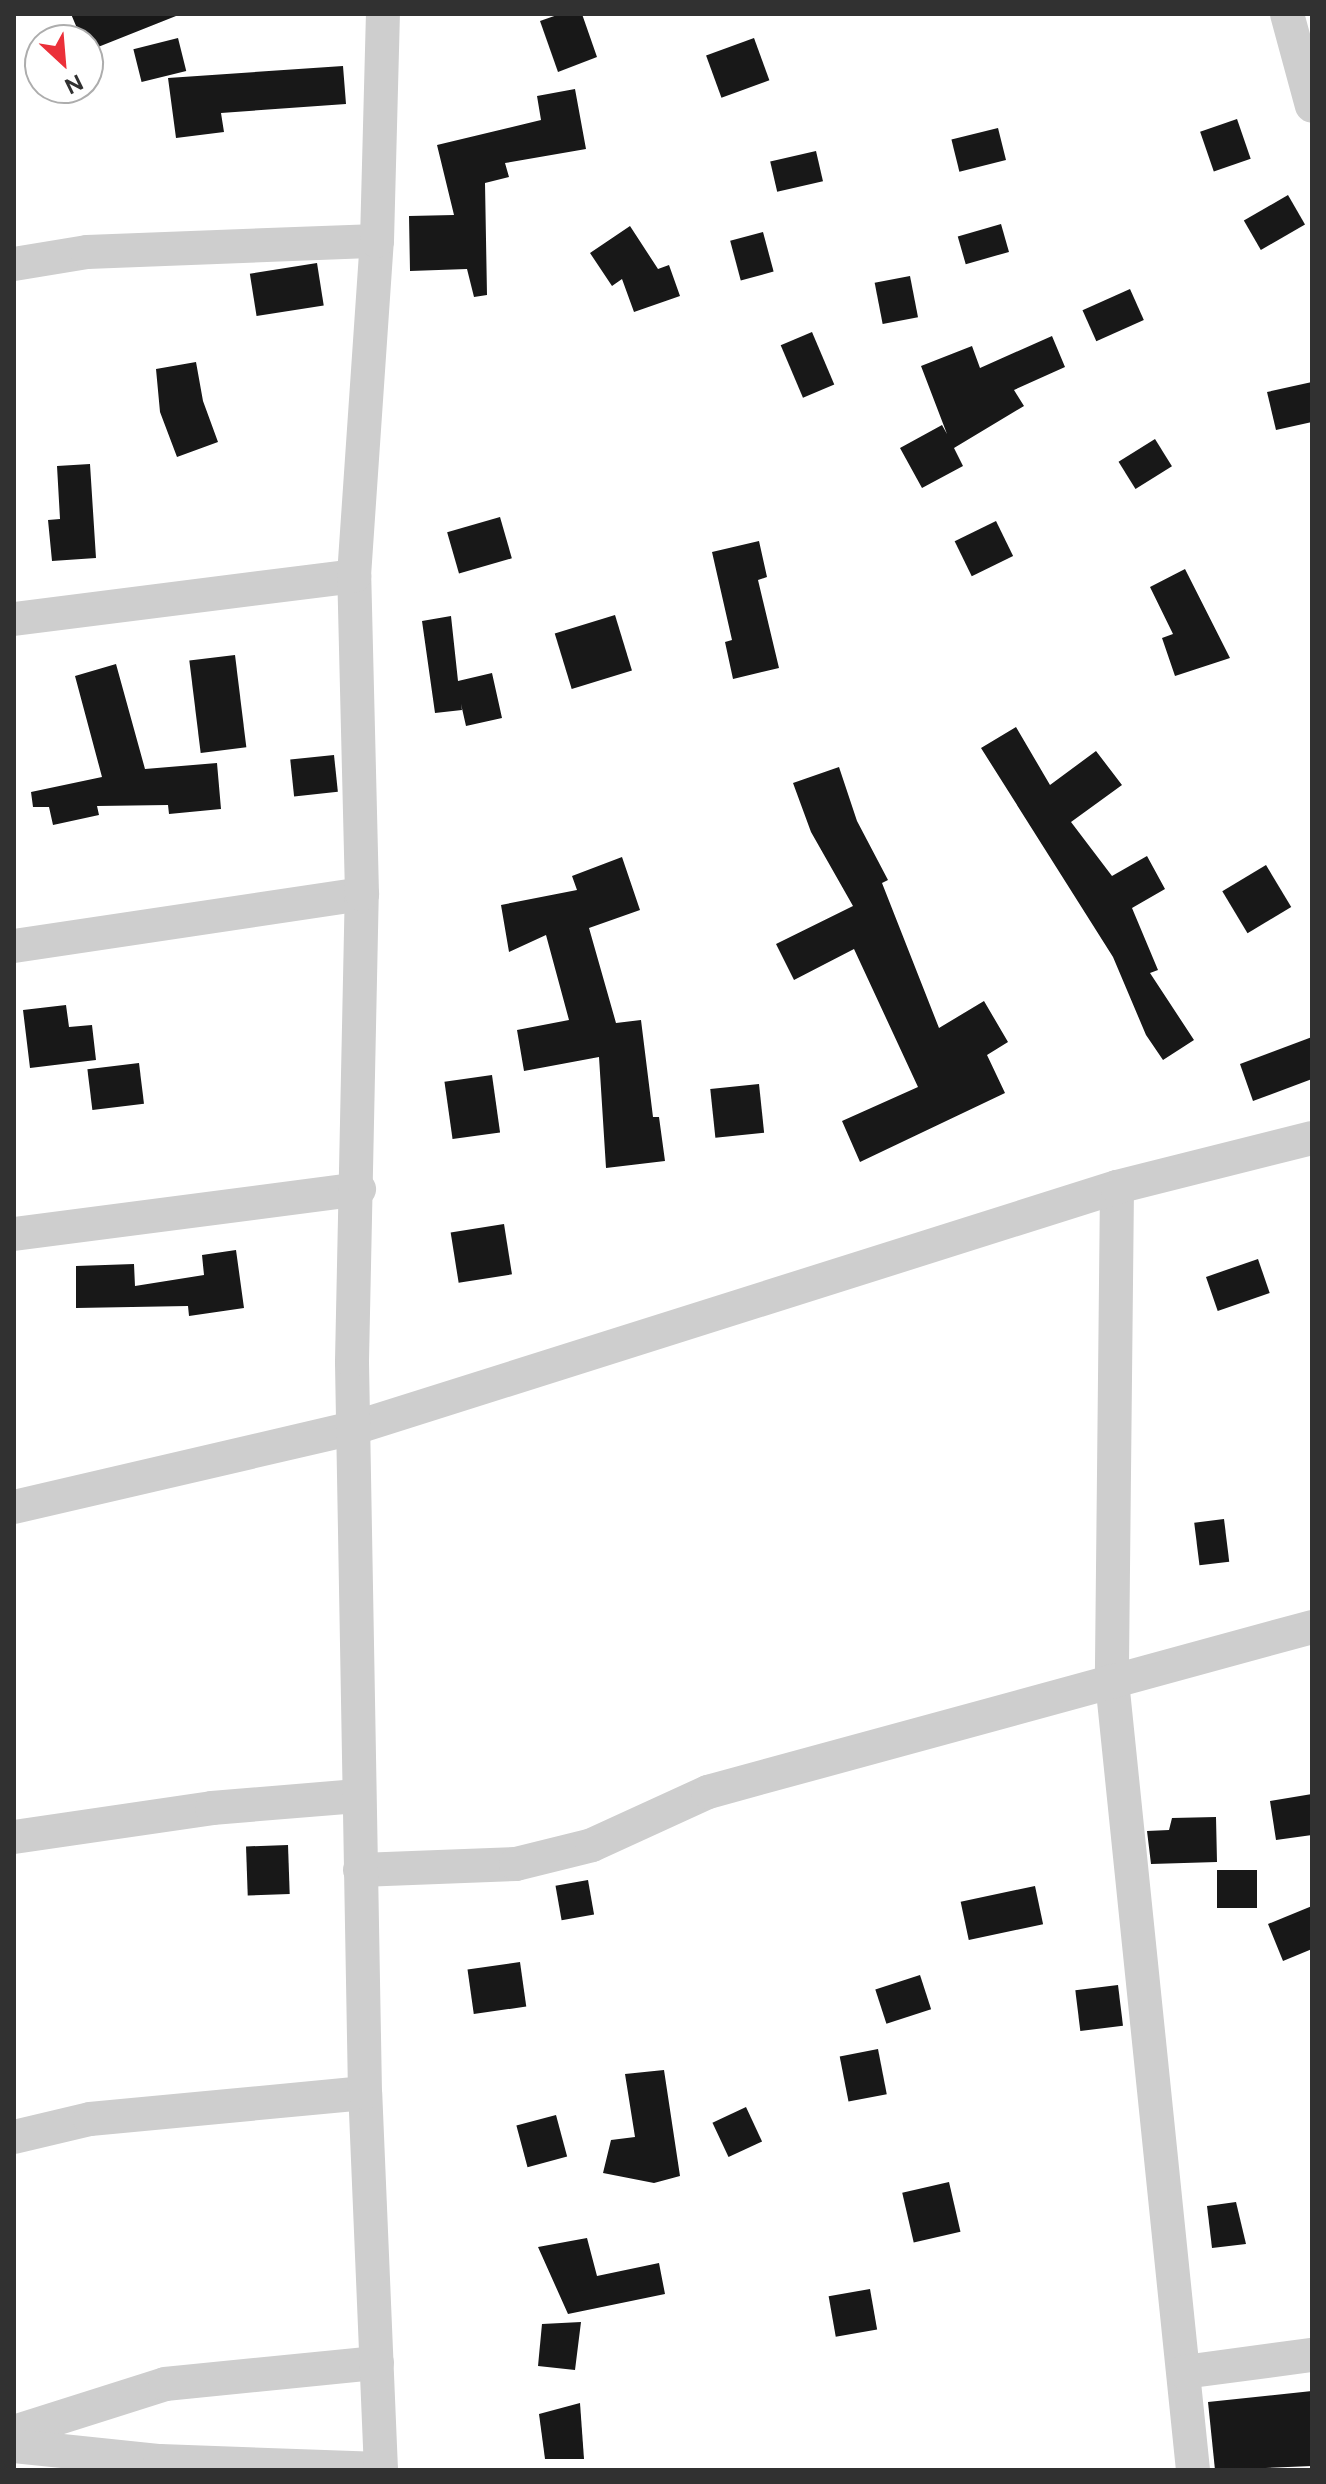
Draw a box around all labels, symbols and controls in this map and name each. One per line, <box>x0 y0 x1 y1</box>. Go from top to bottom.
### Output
north arrow <box>24 24 104 104</box>
text: N <box>60 68 87 100</box>

